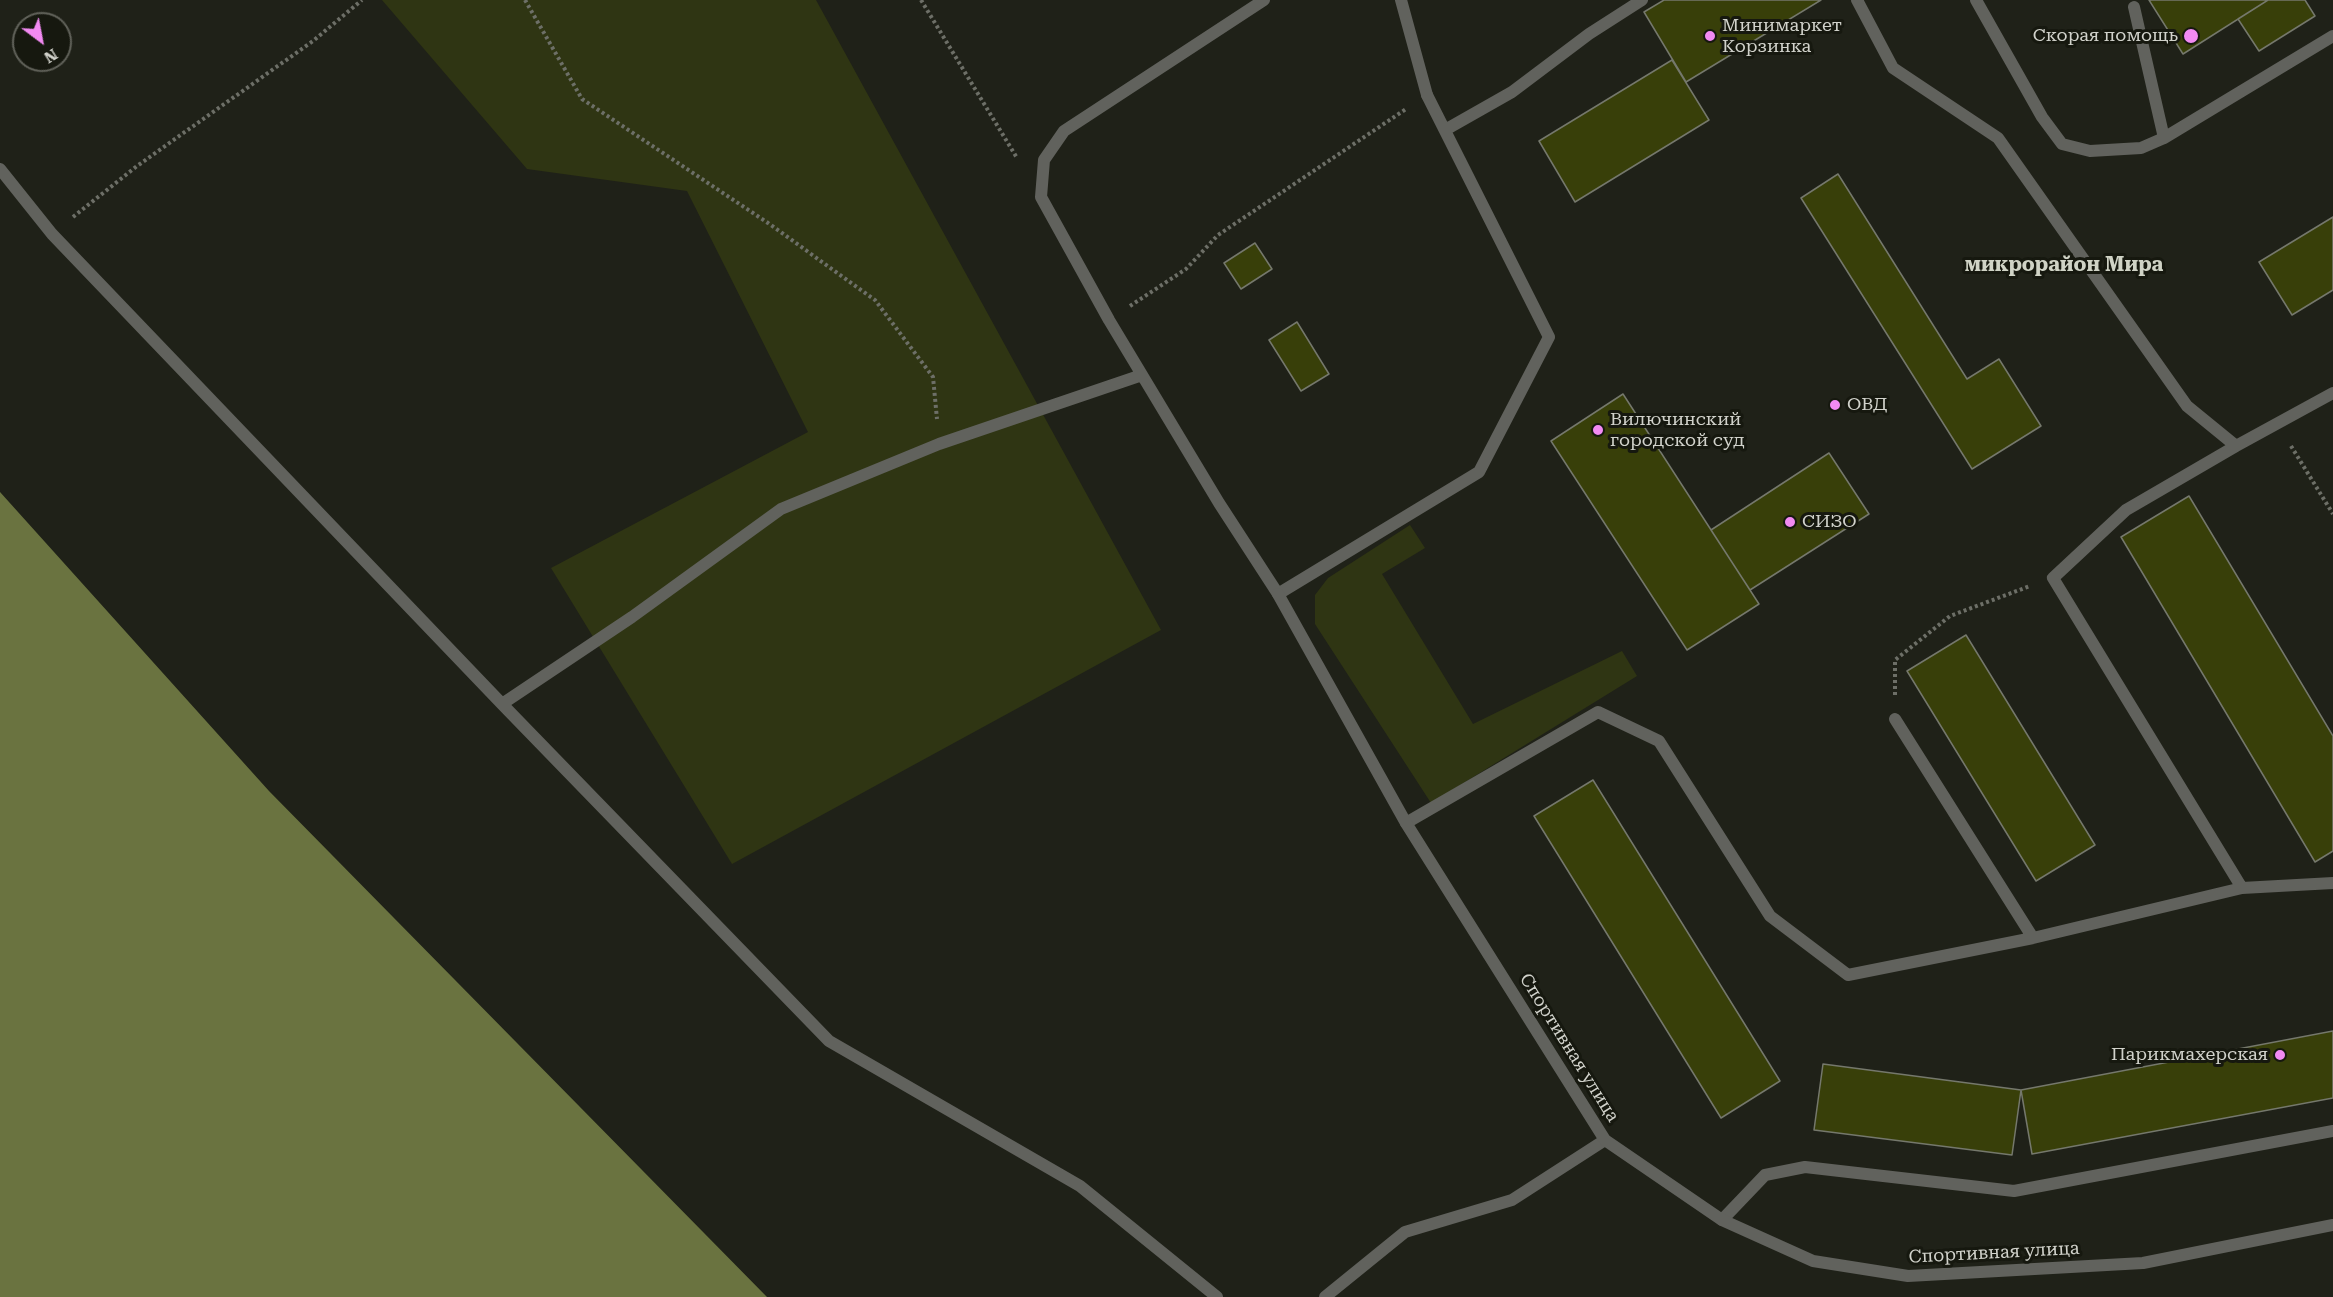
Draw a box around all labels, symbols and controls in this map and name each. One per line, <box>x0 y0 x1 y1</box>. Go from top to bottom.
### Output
north arrow <box>12 12 72 72</box>
place label: Минимаркет Корзинка <box>1722 15 1842 57</box>
place label: Скорая помощь <box>2033 25 2178 47</box>
marker: Скорая помощь <box>2182 27 2200 45</box>
marker: Минимаркет Корзинка <box>1703 29 1717 43</box>
text: N <box>40 45 61 67</box>
district label: микрорайон Мира <box>1965 253 2163 277</box>
place label: ОВД <box>1847 394 1887 416</box>
marker: ОВД <box>1828 398 1842 412</box>
place label: Вилючинский городской суд <box>1610 409 1745 452</box>
marker: Вилючинский городской суд <box>1591 423 1605 437</box>
place label: СИЗО <box>1802 511 1857 533</box>
marker: СИЗО <box>1783 515 1797 529</box>
street label: Спортивная улица <box>1515 970 1623 1126</box>
place label: Парикмахерская <box>2111 1044 2268 1066</box>
marker: Парикмахерская <box>2273 1048 2287 1062</box>
street label: Спортивная улица <box>1908 1238 2080 1268</box>

